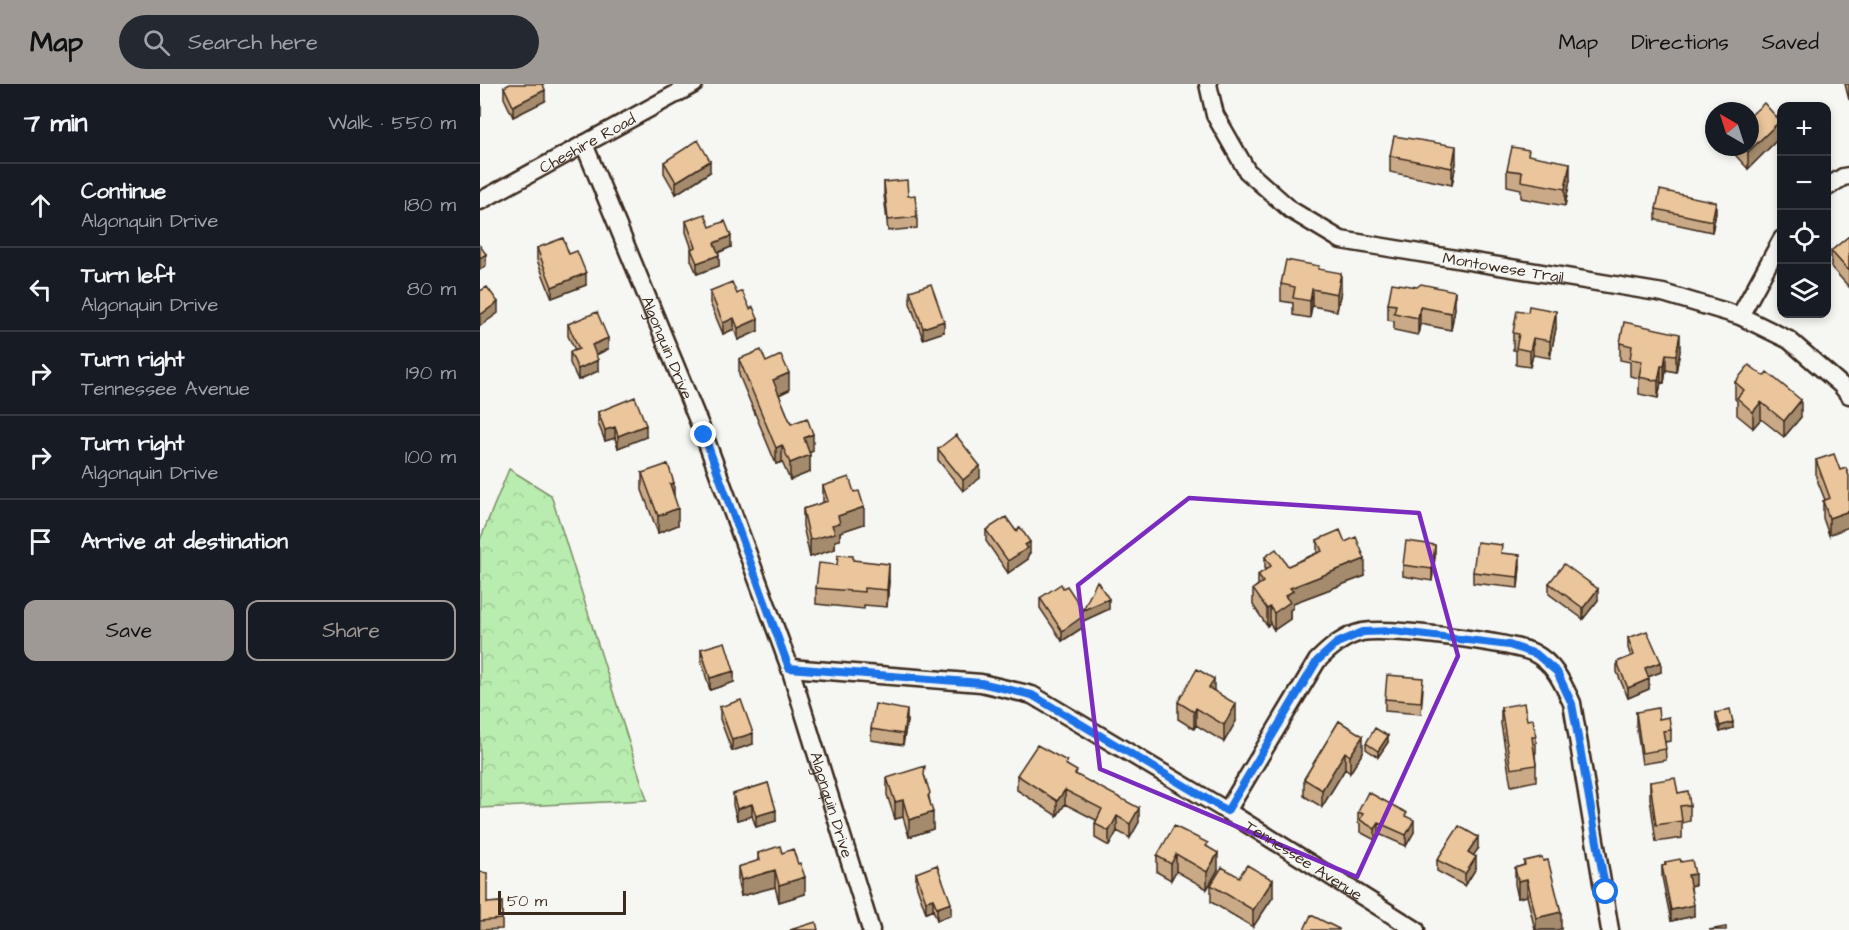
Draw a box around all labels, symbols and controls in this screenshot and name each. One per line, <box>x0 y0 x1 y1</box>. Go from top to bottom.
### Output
search box <box>119 15 539 69</box>
text: Map <box>30 23 83 62</box>
icon: search <box>140 26 173 59</box>
text: Search here <box>188 27 318 58</box>
text: Map <box>1558 28 1598 57</box>
text: Directions <box>1631 28 1729 57</box>
text: Saved <box>1762 28 1819 57</box>
north arrow <box>1705 102 1759 156</box>
map controls <box>1777 102 1831 318</box>
button: + <box>1777 102 1831 156</box>
text: 7 min <box>24 105 88 141</box>
street label: Cheshire Road <box>535 108 640 179</box>
text: Walk · 550 m <box>328 109 456 137</box>
button: − <box>1777 156 1831 210</box>
text: Continue <box>81 176 166 207</box>
icon: ahead <box>24 189 57 222</box>
text: 180 m <box>404 191 456 219</box>
text: Algonquin Drive <box>81 207 218 235</box>
button: locate <box>1777 210 1831 264</box>
street label: Montowese Trail <box>1441 247 1565 289</box>
text: Turn left <box>81 260 175 291</box>
button: layers <box>1777 264 1831 318</box>
icon: left <box>24 273 57 306</box>
text: 80 m <box>407 275 456 303</box>
text: Algonquin Drive <box>81 291 218 319</box>
street label: Algonquin Drive <box>636 293 698 403</box>
text: Turn right <box>81 344 184 375</box>
icon: right <box>24 357 57 390</box>
text: 190 m <box>406 359 456 387</box>
text: Tennessee Avenue <box>81 375 250 403</box>
route end <box>690 421 716 447</box>
text: Turn right <box>81 428 184 459</box>
icon: right <box>24 441 57 474</box>
text: 100 m <box>405 443 456 471</box>
text: Algonquin Drive <box>81 459 218 487</box>
icon: arrive <box>24 525 57 558</box>
text: Arrive at destination <box>81 526 288 557</box>
button: Save <box>24 600 234 661</box>
button: Share <box>246 600 456 661</box>
street label: Algonquin Drive <box>805 749 858 861</box>
street label: Tennessee Avenue <box>1241 815 1367 906</box>
route start <box>1592 878 1618 904</box>
scale bar <box>498 888 626 916</box>
text: 50 m <box>507 890 547 912</box>

